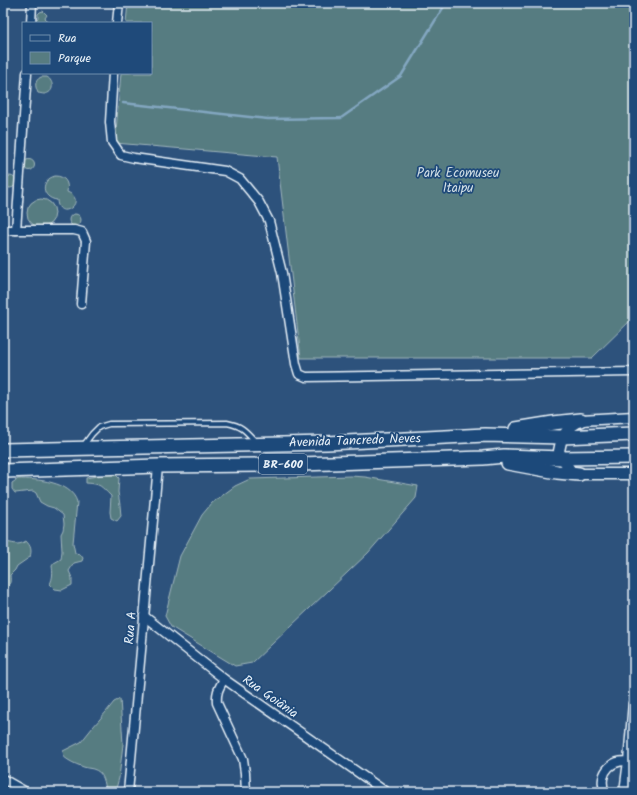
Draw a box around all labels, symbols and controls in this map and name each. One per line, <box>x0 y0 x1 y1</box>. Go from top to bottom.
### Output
legend <box>22 22 152 74</box>
text: Rua <box>58 29 77 48</box>
text: Parque <box>58 49 92 68</box>
park label: Park Ecomuseu Itaipu <box>417 163 500 199</box>
street label: Avenida Tancredo Neves <box>289 428 422 454</box>
road number: BR-600 <box>259 454 307 474</box>
street label: Rua A <box>119 611 143 645</box>
street label: Rua Goiânia <box>238 670 302 724</box>

